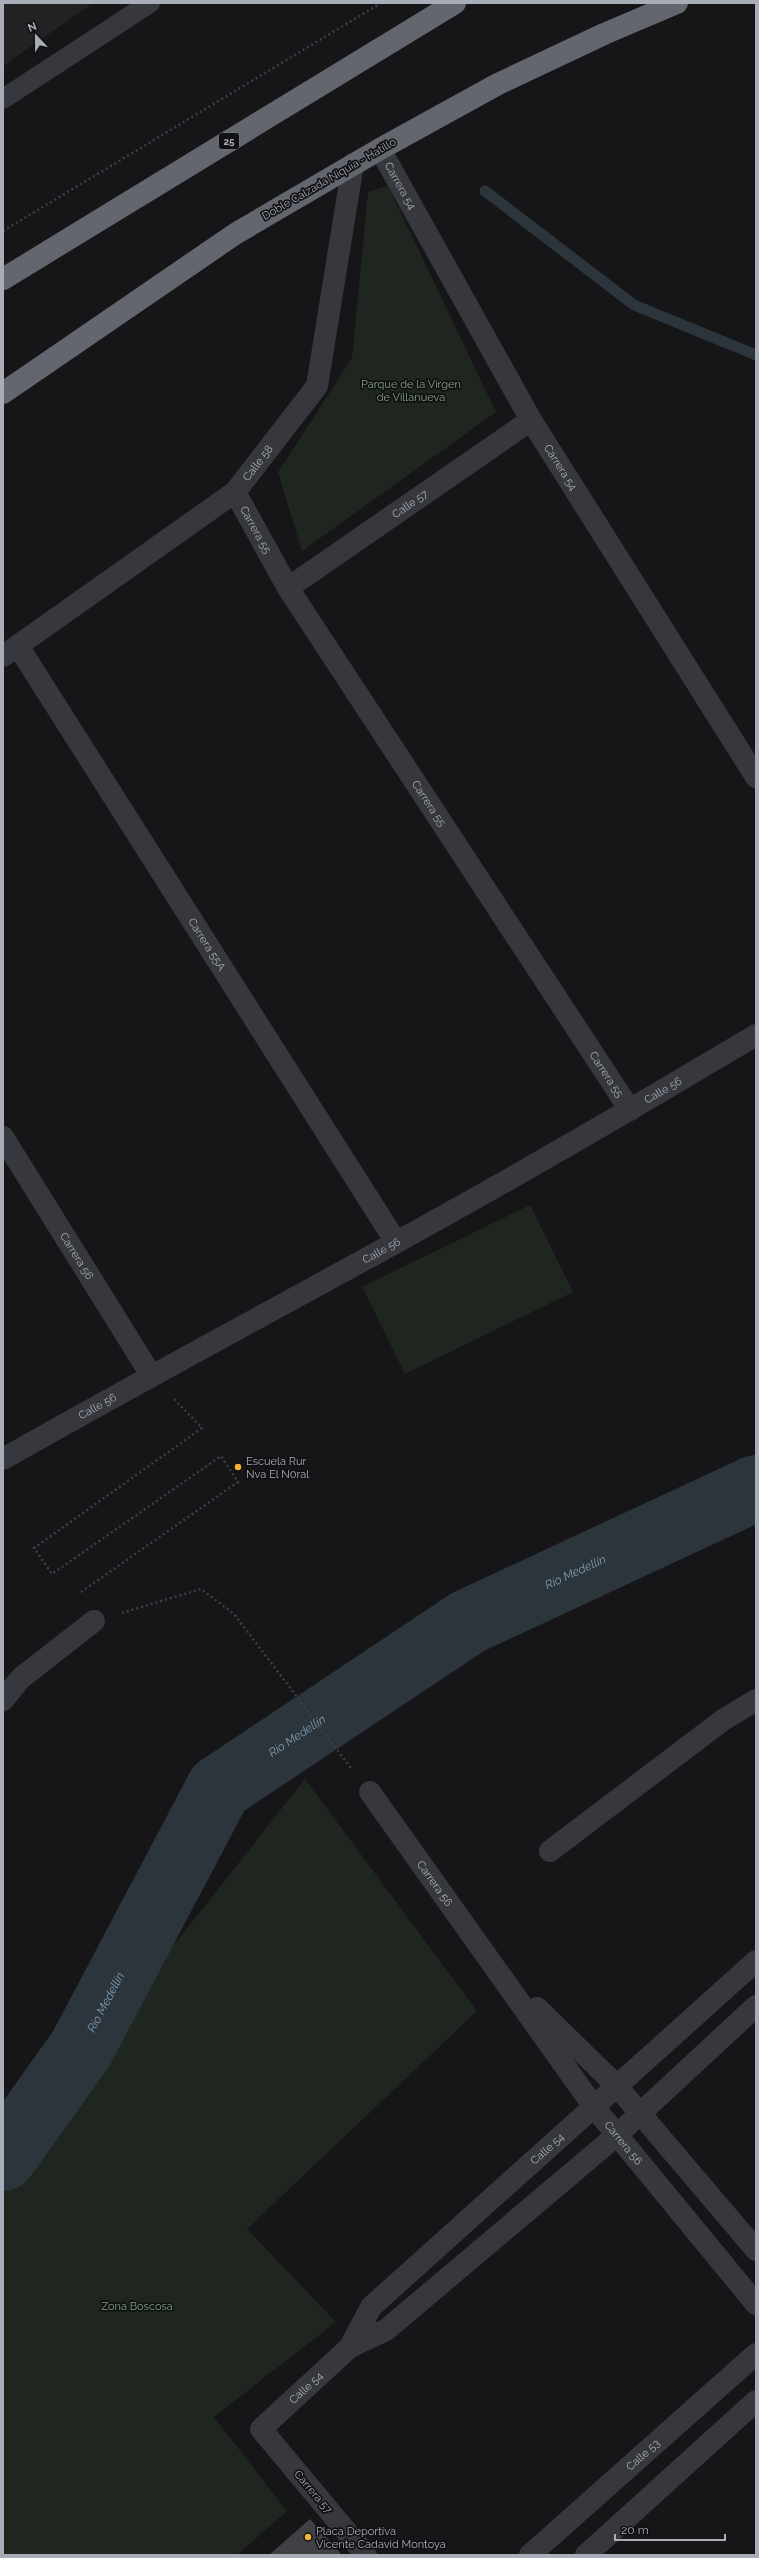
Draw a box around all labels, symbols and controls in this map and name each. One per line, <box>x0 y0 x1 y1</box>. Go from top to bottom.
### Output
north arrow <box>16 16 56 56</box>
text: N <box>26 20 39 35</box>
road number: 25 <box>219 133 239 149</box>
street label: Doble Calzada Niquia - Hatillo <box>260 135 399 223</box>
street label: Carrera 54 <box>382 160 419 212</box>
park label: Parque de la Virgen de Villanueva <box>361 378 461 404</box>
street label: Calle 58 <box>240 442 275 483</box>
street label: Carrera 54 <box>541 442 580 493</box>
street label: Calle 57 <box>389 487 430 521</box>
street label: Carrera 55 <box>237 504 274 556</box>
street label: Carrera 55 <box>409 778 449 829</box>
street label: Carrera 55A <box>186 915 229 973</box>
street label: Carrera 55 <box>587 1049 626 1100</box>
street label: Calle 56 <box>642 1074 684 1106</box>
street label: Carrera 56 <box>57 1230 97 1282</box>
street label: Calle 56 <box>360 1235 403 1266</box>
street label: Calle 56 <box>76 1390 119 1422</box>
place label: Escuela Rur Nva El N0ral <box>246 1455 309 1481</box>
marker: Escuela Rur Nva El N0ral <box>233 1462 243 1472</box>
water label: Río Medellín <box>543 1552 608 1592</box>
water label: Río Medellín <box>266 1712 328 1760</box>
street label: Carrera 56 <box>414 1858 456 1909</box>
water label: Río Medellín <box>84 1970 127 2034</box>
street label: Carrera 56 <box>602 2118 646 2168</box>
street label: Calle 54 <box>528 2130 567 2167</box>
park label: Zona Boscosa <box>101 2300 173 2313</box>
street label: Calle 54 <box>286 2369 325 2406</box>
street label: Calle 53 <box>623 2436 662 2473</box>
street label: Carrera 57 <box>291 2468 335 2516</box>
scale bar <box>615 2516 725 2542</box>
text: 20 m <box>621 2523 649 2537</box>
place label: Placa Deportiva Vicente Cadavid Montoya <box>316 2525 446 2551</box>
marker: Placa Deportiva Vicente Cadavid Montoya <box>303 2532 313 2542</box>

